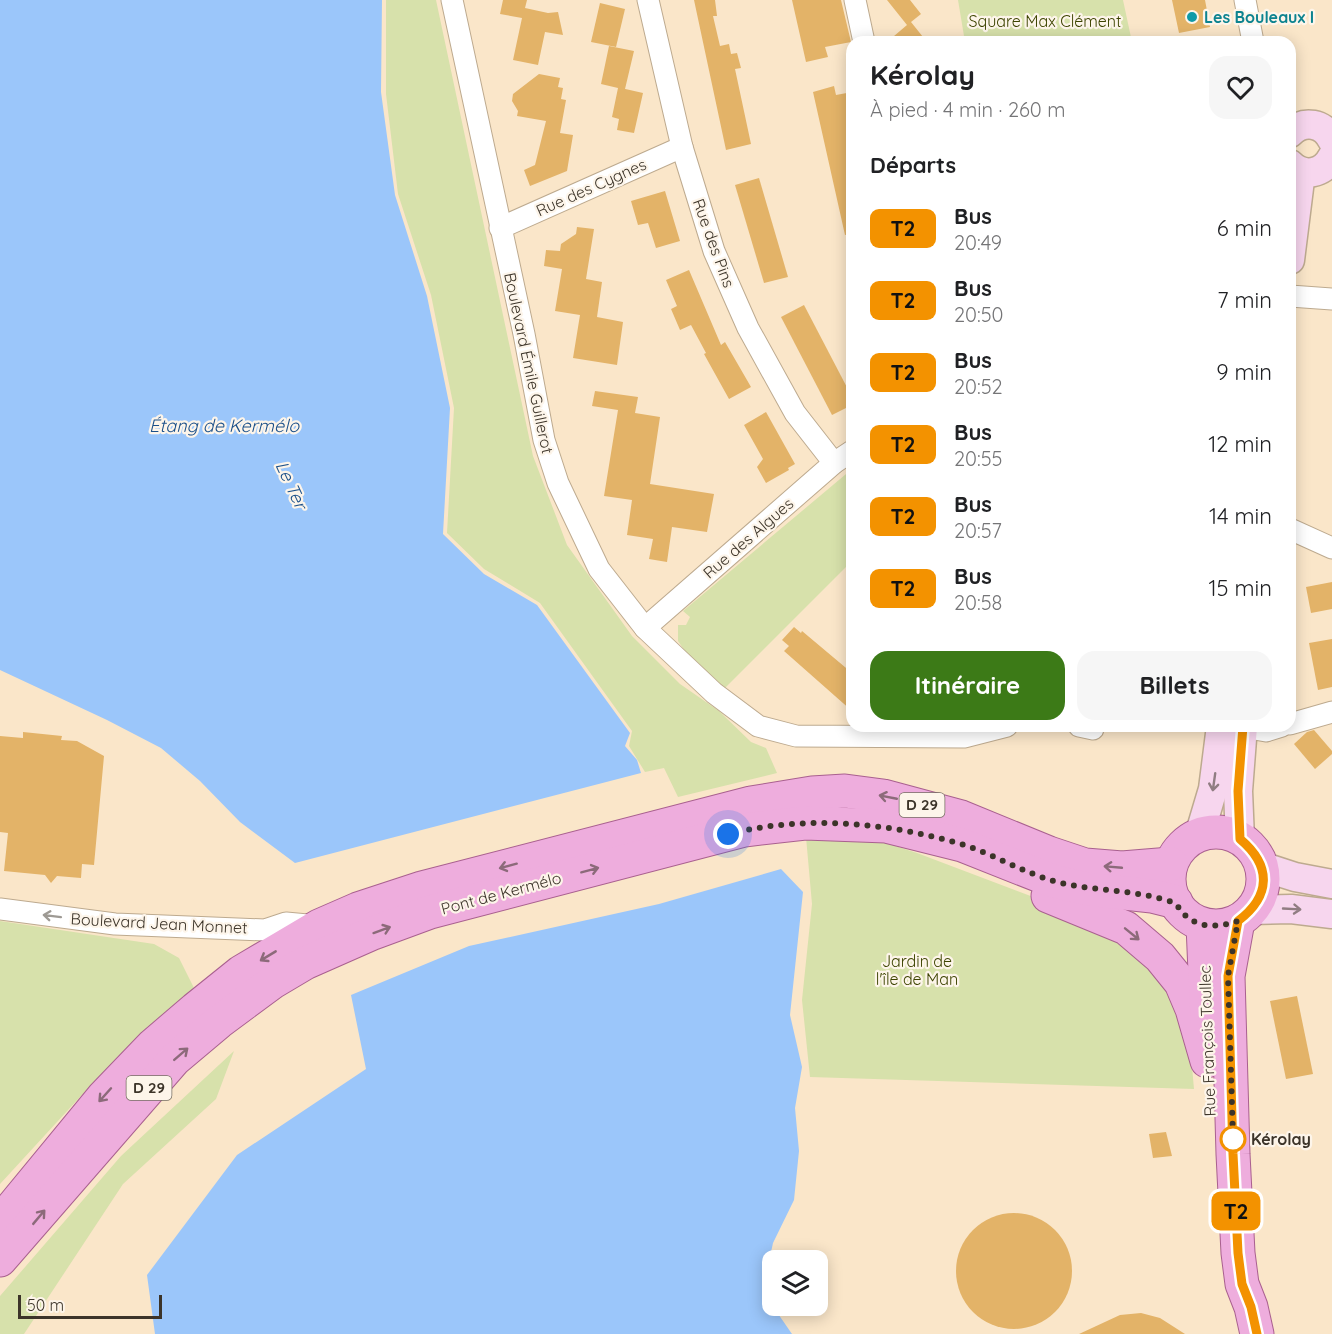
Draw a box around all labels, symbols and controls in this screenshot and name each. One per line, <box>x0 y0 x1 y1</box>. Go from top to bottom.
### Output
place label: Les Bouleaux I <box>1204 7 1314 27</box>
marker: Les Bouleaux I <box>1185 10 1199 24</box>
park label: Square Max Clément <box>968 11 1122 31</box>
button: heart <box>1209 56 1272 119</box>
text: Kérolay <box>870 57 975 92</box>
text: À pied · 4 min · 260 m <box>870 97 1065 122</box>
text: Départs <box>870 151 956 179</box>
street label: Rue des Cygnes <box>533 154 649 220</box>
street label: Rue des Pins <box>689 196 739 290</box>
text: Bus <box>954 202 992 230</box>
text: 6 min <box>1217 214 1272 242</box>
text: T2 <box>890 215 916 241</box>
text: 20:49 <box>954 230 1002 255</box>
street label: Boulevard Émile Guillerot <box>500 271 558 455</box>
text: Bus <box>954 274 992 302</box>
text: 7 min <box>1217 286 1272 314</box>
text: T2 <box>890 287 916 313</box>
text: 20:50 <box>954 302 1004 327</box>
text: Bus <box>954 346 992 374</box>
text: 9 min <box>1216 358 1272 386</box>
text: T2 <box>890 359 916 385</box>
text: 20:52 <box>954 374 1003 399</box>
water label: Étang de Kermélo <box>149 414 300 437</box>
text: Bus <box>954 418 992 446</box>
text: 12 min <box>1208 430 1272 458</box>
text: T2 <box>890 431 916 457</box>
text: 20:55 <box>954 446 1003 471</box>
water label: Le Ter <box>270 457 313 514</box>
text: Bus <box>954 490 992 518</box>
street label: Rue des Algues <box>699 493 797 583</box>
text: 14 min <box>1209 502 1272 530</box>
text: T2 <box>890 503 916 529</box>
text: 20:57 <box>954 518 1002 543</box>
text: Bus <box>954 562 992 590</box>
text: 15 min <box>1208 574 1272 602</box>
text: T2 <box>890 575 916 601</box>
text: 20:58 <box>954 590 1002 615</box>
button: Itinéraire <box>870 651 1065 720</box>
button: Billets <box>1077 651 1272 720</box>
one-way arrow <box>1208 771 1219 791</box>
one-way arrow <box>878 791 898 802</box>
road number: D 29 <box>900 793 944 817</box>
your location <box>713 819 743 849</box>
one-way arrow <box>499 860 518 872</box>
one-way arrow <box>1103 861 1123 872</box>
one-way arrow <box>580 864 599 875</box>
street label: Pont de Kermélo <box>439 867 563 919</box>
one-way arrow <box>1281 904 1301 915</box>
street label: Boulevard Jean Monnet <box>70 908 248 938</box>
one-way arrow <box>42 911 62 922</box>
one-way arrow <box>373 923 391 934</box>
one-way arrow <box>1124 927 1140 940</box>
one-way arrow <box>260 950 277 962</box>
park label: Jardin de l'île de Man <box>876 951 958 989</box>
street label: Rue François Toullec <box>1194 965 1220 1117</box>
one-way arrow <box>173 1047 188 1061</box>
road number: D 29 <box>126 1076 172 1100</box>
one-way arrow <box>98 1088 112 1103</box>
marker: Kérolay <box>1220 1126 1246 1152</box>
place label: Kérolay <box>1251 1129 1311 1149</box>
line badge: T2 <box>1209 1192 1263 1230</box>
text: T2 <box>1223 1198 1249 1224</box>
one-way arrow <box>32 1209 45 1225</box>
map controls <box>762 1250 828 1316</box>
button: layers <box>762 1250 828 1316</box>
scale bar <box>18 1292 162 1320</box>
text: 50 m <box>27 1295 64 1315</box>

